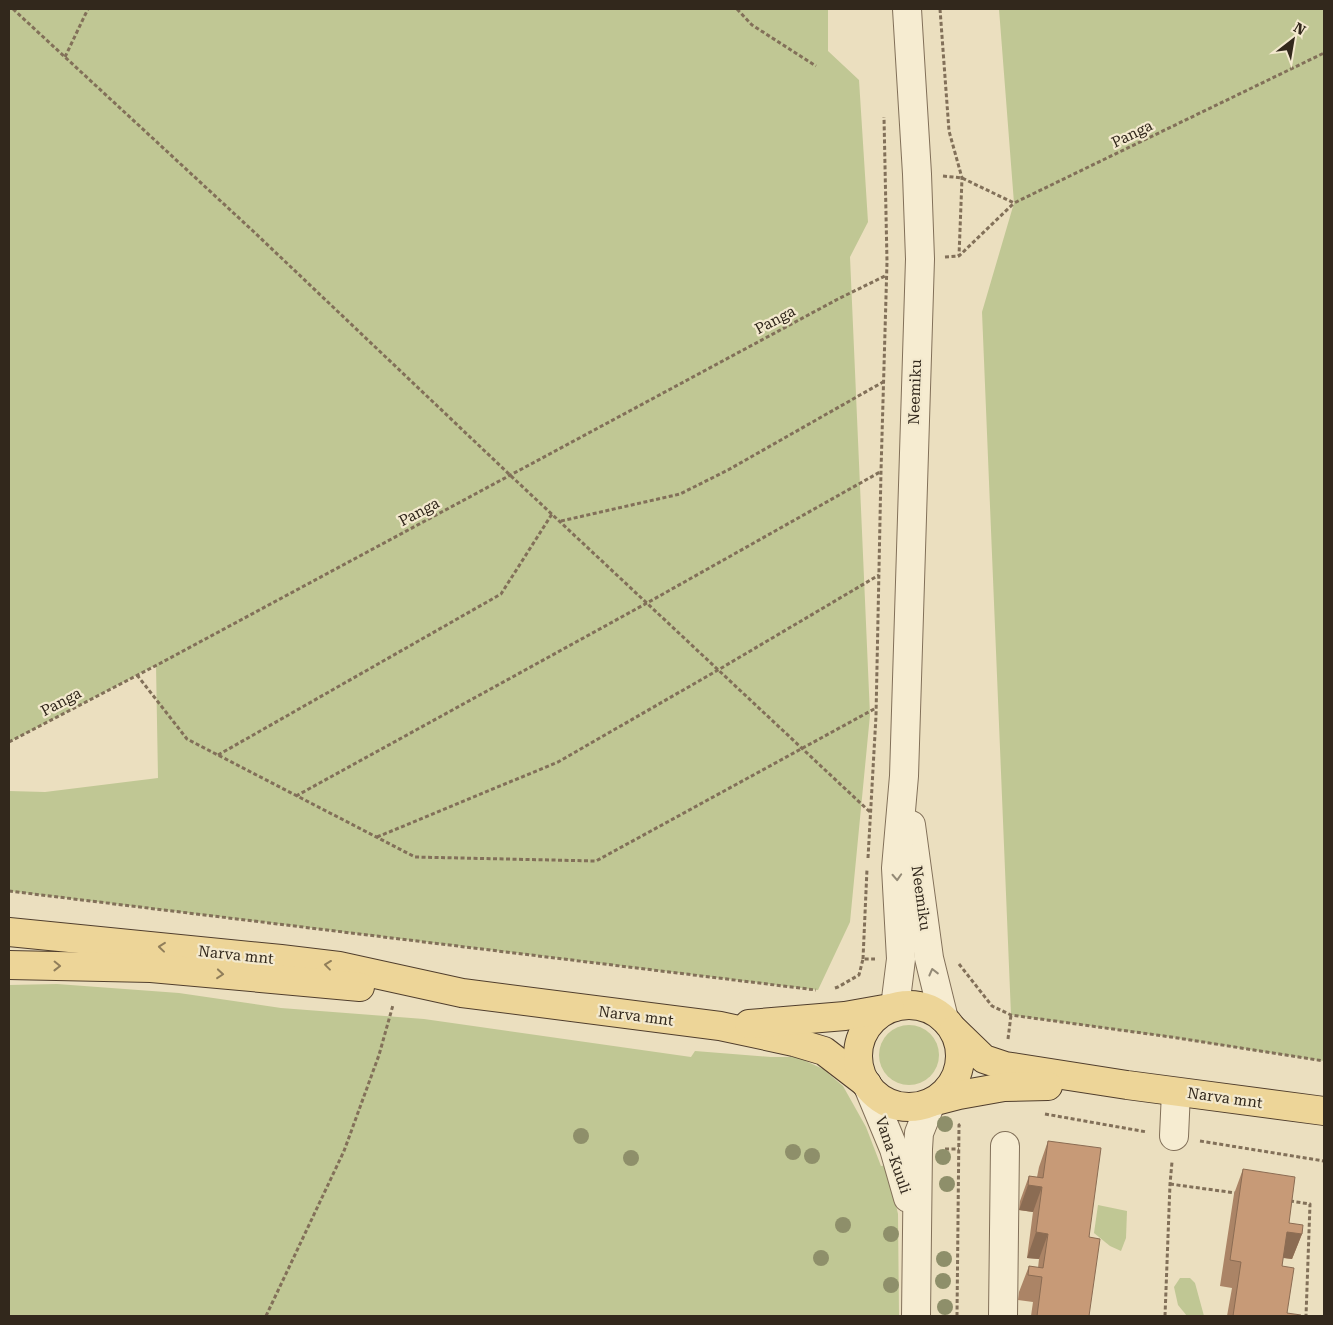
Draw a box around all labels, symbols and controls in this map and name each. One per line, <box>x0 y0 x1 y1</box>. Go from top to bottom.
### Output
north arrow <box>1268 15 1318 65</box>
text: N <box>1291 19 1309 39</box>
street label: Panga <box>1109 116 1155 152</box>
street label: Panga <box>752 302 798 338</box>
street label: Neemiku <box>905 358 925 425</box>
street label: Panga <box>396 494 442 530</box>
street label: Panga <box>38 684 84 720</box>
street label: Neemiku <box>908 864 935 932</box>
one-way arrow <box>891 874 902 882</box>
one-way arrow <box>158 942 166 953</box>
street label: Narva mnt <box>197 942 275 968</box>
one-way arrow <box>324 960 332 971</box>
one-way arrow <box>54 961 62 971</box>
one-way arrow <box>216 968 224 979</box>
one-way arrow <box>928 968 938 976</box>
street label: Narva mnt <box>597 1002 675 1030</box>
street label: Narva mnt <box>1186 1084 1264 1112</box>
street label: Vana-Kuuli <box>871 1114 915 1196</box>

